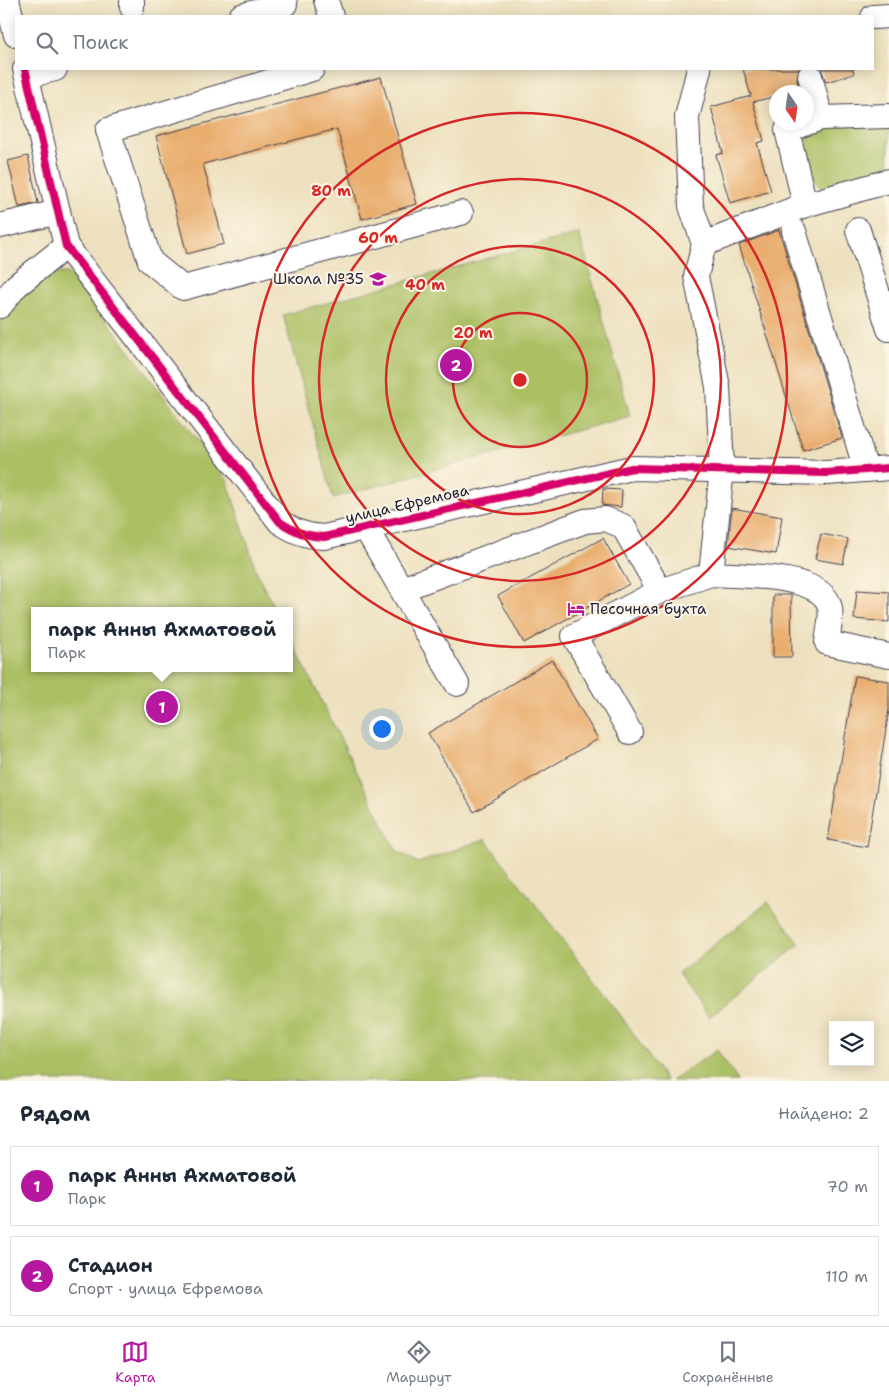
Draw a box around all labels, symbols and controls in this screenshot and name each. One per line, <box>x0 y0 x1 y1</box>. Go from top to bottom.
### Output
search box <box>15 15 874 70</box>
icon: search <box>33 29 61 57</box>
text: Поиск <box>73 30 128 55</box>
north arrow <box>769 85 814 130</box>
text: 80 m <box>311 181 351 201</box>
text: 60 m <box>358 228 398 248</box>
place label: Школа №35 <box>273 269 364 289</box>
school or university icon: Школа №35 <box>368 269 388 289</box>
text: 40 m <box>405 275 445 295</box>
text: 20 m <box>453 323 493 343</box>
pin: 2 <box>440 346 472 384</box>
centre of rings <box>511 371 529 389</box>
street label: улица Ефремова <box>343 480 471 528</box>
hotel icon: Песочная бухта <box>566 599 586 619</box>
place label: Песочная бухта <box>590 599 707 619</box>
popup <box>31 607 293 672</box>
text: парк Анны Ахматовой <box>48 617 276 642</box>
text: Парк <box>48 642 86 663</box>
pin: 1 <box>146 688 178 726</box>
your location <box>369 716 395 742</box>
map controls <box>829 1021 874 1066</box>
button: layers <box>829 1021 874 1066</box>
text: Рядом <box>20 1100 90 1128</box>
text: Найдено: 2 <box>778 1103 869 1124</box>
text: парк Анны Ахматовой <box>68 1163 296 1188</box>
text: 1 <box>33 1176 41 1197</box>
text: 70 m <box>827 1176 868 1197</box>
text: Парк <box>68 1188 106 1209</box>
text: Стадион <box>68 1253 153 1278</box>
text: 2 <box>31 1266 43 1287</box>
text: 110 m <box>825 1266 868 1287</box>
text: Спорт · улица Ефремова <box>68 1278 263 1299</box>
tab: Карта <box>115 1338 155 1386</box>
tab: Маршрут <box>386 1338 451 1386</box>
tab: Сохранённые <box>682 1338 774 1386</box>

